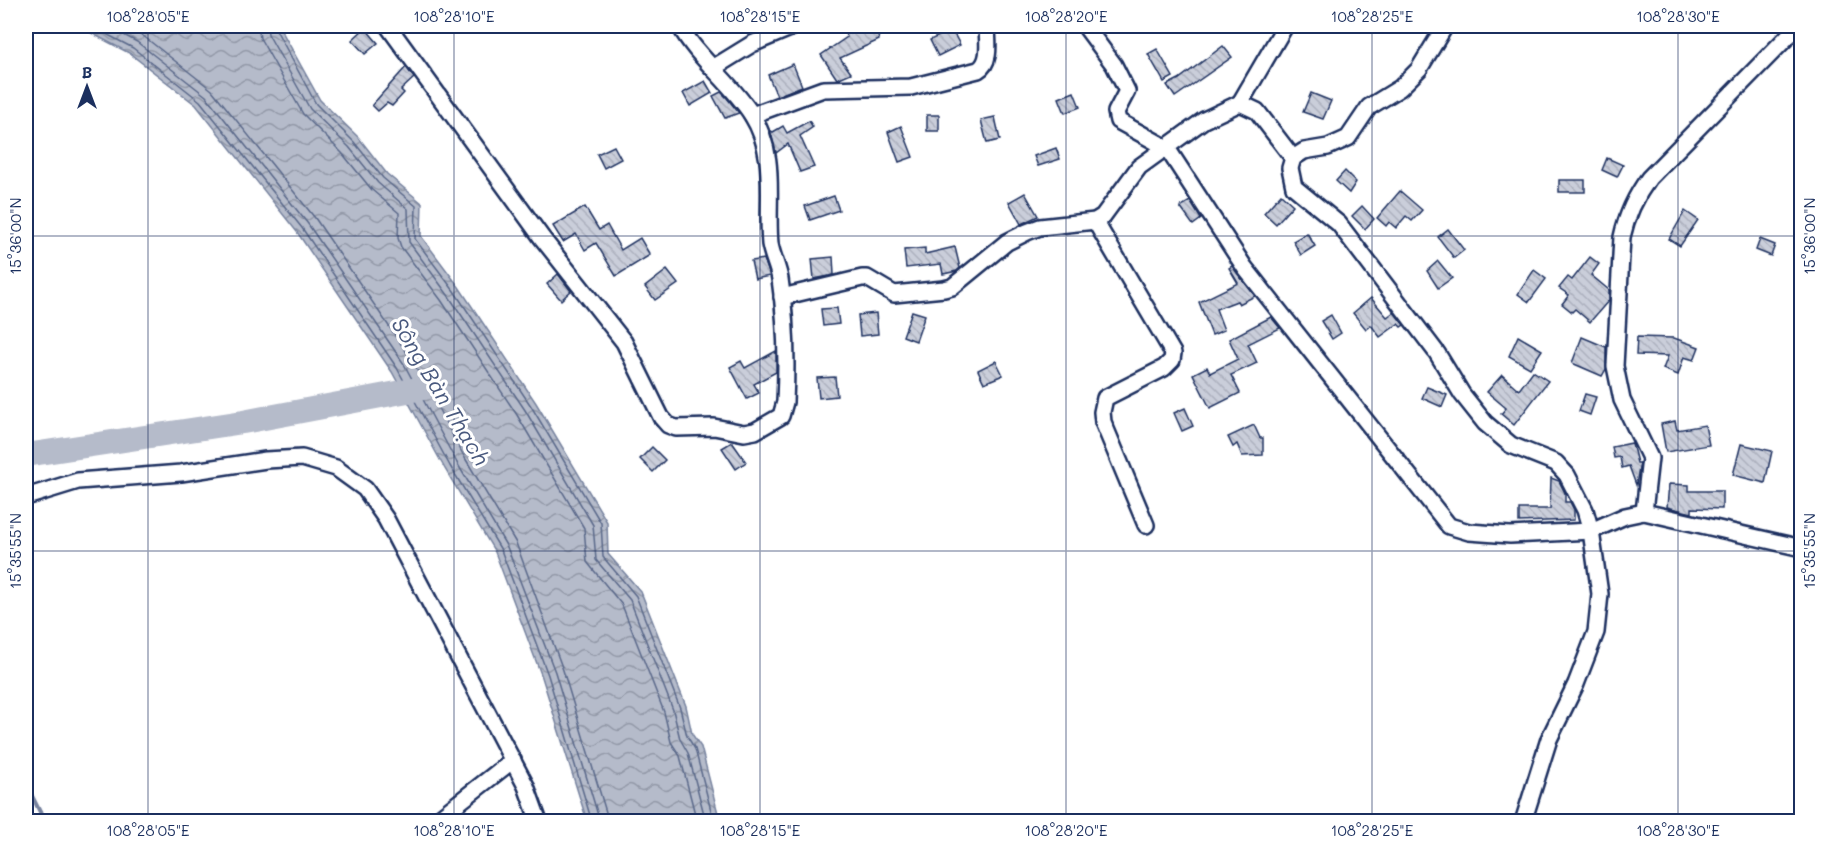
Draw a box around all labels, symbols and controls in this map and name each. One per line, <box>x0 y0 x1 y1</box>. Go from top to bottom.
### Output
text: 108°28'05"E <box>106 6 190 26</box>
text: 108°28'10"E <box>413 6 495 26</box>
text: 108°28'15"E <box>720 6 801 26</box>
text: 108°28'20"E <box>1024 6 1108 26</box>
text: 108°28'25"E <box>1331 6 1414 26</box>
text: 108°28'30"E <box>1636 6 1720 26</box>
north arrow <box>57 57 117 117</box>
text: B <box>82 61 92 82</box>
text: 15°36'00"N <box>5 197 25 275</box>
text: 15°36'00"N <box>1799 197 1819 275</box>
water label: Sông Bàn Thạch <box>385 312 497 470</box>
text: 15°35'55"N <box>5 513 25 589</box>
text: 15°35'55"N <box>1799 513 1819 589</box>
text: 108°28'05"E <box>106 820 190 840</box>
text: 108°28'10"E <box>413 820 495 840</box>
text: 108°28'15"E <box>720 820 801 840</box>
text: 108°28'20"E <box>1024 820 1108 840</box>
text: 108°28'25"E <box>1331 820 1414 840</box>
text: 108°28'30"E <box>1636 820 1720 840</box>

